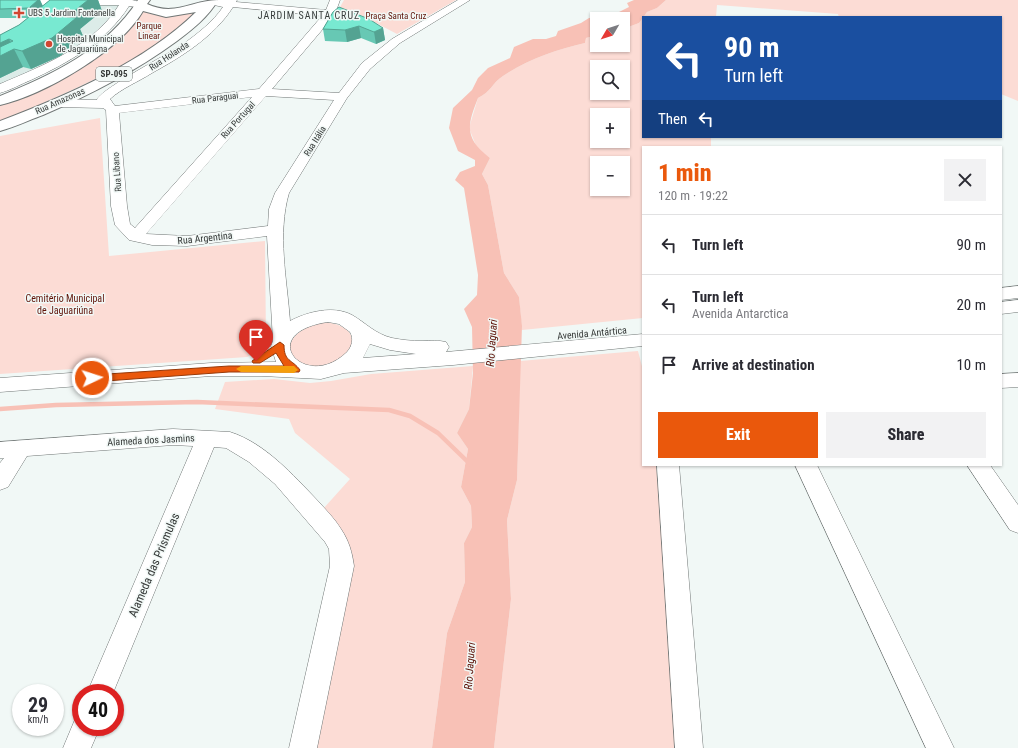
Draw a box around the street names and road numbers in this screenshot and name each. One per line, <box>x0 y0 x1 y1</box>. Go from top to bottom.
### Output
street label: Rua Holanda <box>147 40 191 72</box>
road number: SP-095 <box>96 67 132 81</box>
street label: Rua Amazonas <box>34 86 86 116</box>
street label: Rua Paraguai <box>191 90 239 106</box>
street label: Rua Portugal <box>219 100 257 140</box>
street label: Rua Itália <box>302 124 328 158</box>
street label: Rua Libano <box>111 151 123 192</box>
street label: Rua Argentina <box>177 230 233 246</box>
street label: Avenida Antártica <box>557 324 628 342</box>
street label: Alameda dos Jasmins <box>107 432 195 448</box>
street label: Alameda das Prismulas <box>126 511 182 619</box>

